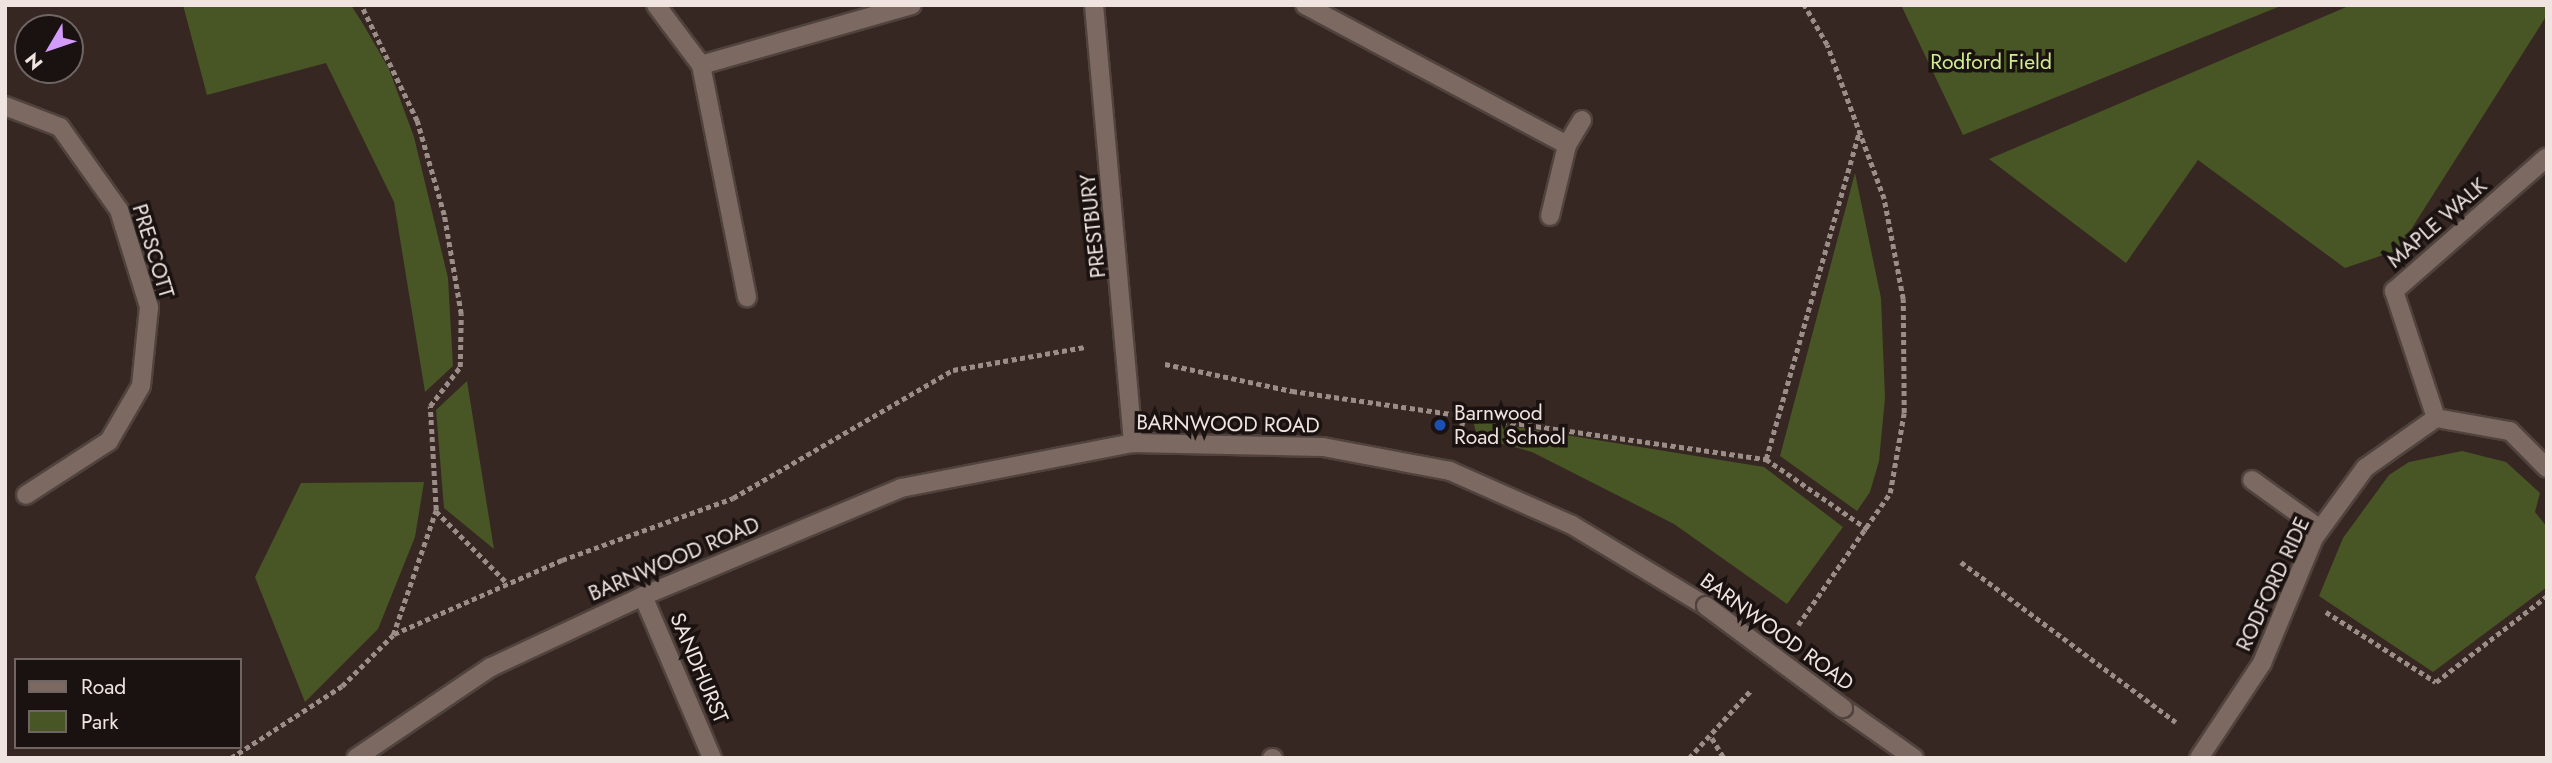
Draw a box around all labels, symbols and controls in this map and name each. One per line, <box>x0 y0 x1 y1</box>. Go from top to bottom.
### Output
north arrow <box>14 14 84 84</box>
text: N <box>19 47 49 76</box>
park label: Rodford Field <box>1930 49 2052 75</box>
street label: PRESTBURY <box>1075 173 1111 279</box>
street label: MAPLE WALK <box>2382 173 2492 273</box>
street label: PRESCOTT <box>127 201 179 301</box>
place label: Barnwood Road School <box>1454 400 1566 450</box>
street label: BARNWOOD ROAD <box>1136 410 1320 438</box>
marker: Barnwood Road School <box>1432 417 1448 433</box>
street label: BARNWOOD ROAD <box>585 512 763 606</box>
street label: RODFORD RIDE <box>2231 513 2315 655</box>
street label: BARNWOOD ROAD <box>1695 568 1859 696</box>
street label: SANDHURST <box>665 609 733 727</box>
legend <box>14 658 242 749</box>
text: Road <box>81 672 126 702</box>
text: Park <box>81 707 118 737</box>

